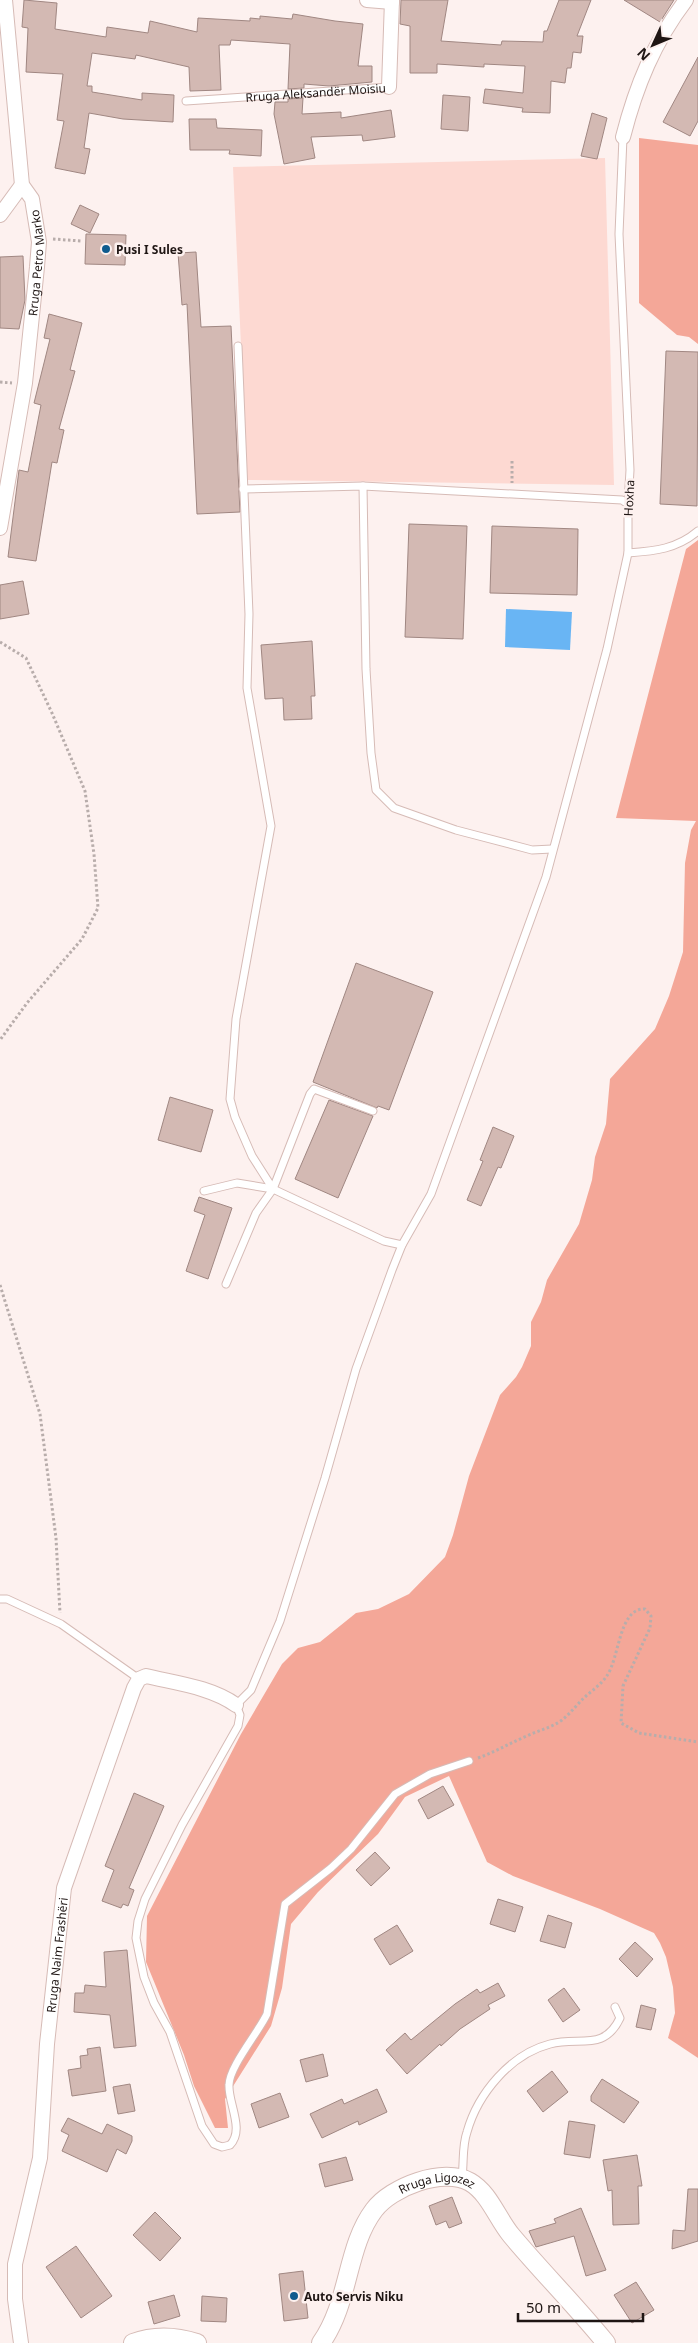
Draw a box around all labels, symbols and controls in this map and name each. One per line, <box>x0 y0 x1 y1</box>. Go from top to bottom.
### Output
north arrow <box>628 20 678 70</box>
text: N <box>632 44 654 65</box>
street label: Rruga Aleksandër Moisiu <box>245 79 387 105</box>
street label: Rruga Petro Marko <box>23 208 48 317</box>
place label: Pusi I Sules <box>116 241 183 258</box>
marker: Pusi I Sules <box>100 243 112 255</box>
street label: Hoxha <box>620 479 638 517</box>
street label: Rruga Naim Frashëri <box>42 1896 71 2014</box>
street label: Rruga Ligozez <box>395 2168 479 2197</box>
place label: Auto Servis Niku <box>304 2288 403 2305</box>
marker: Auto Servis Niku <box>288 2290 300 2302</box>
scale bar <box>518 2290 643 2322</box>
text: 50 m <box>526 2297 561 2317</box>

